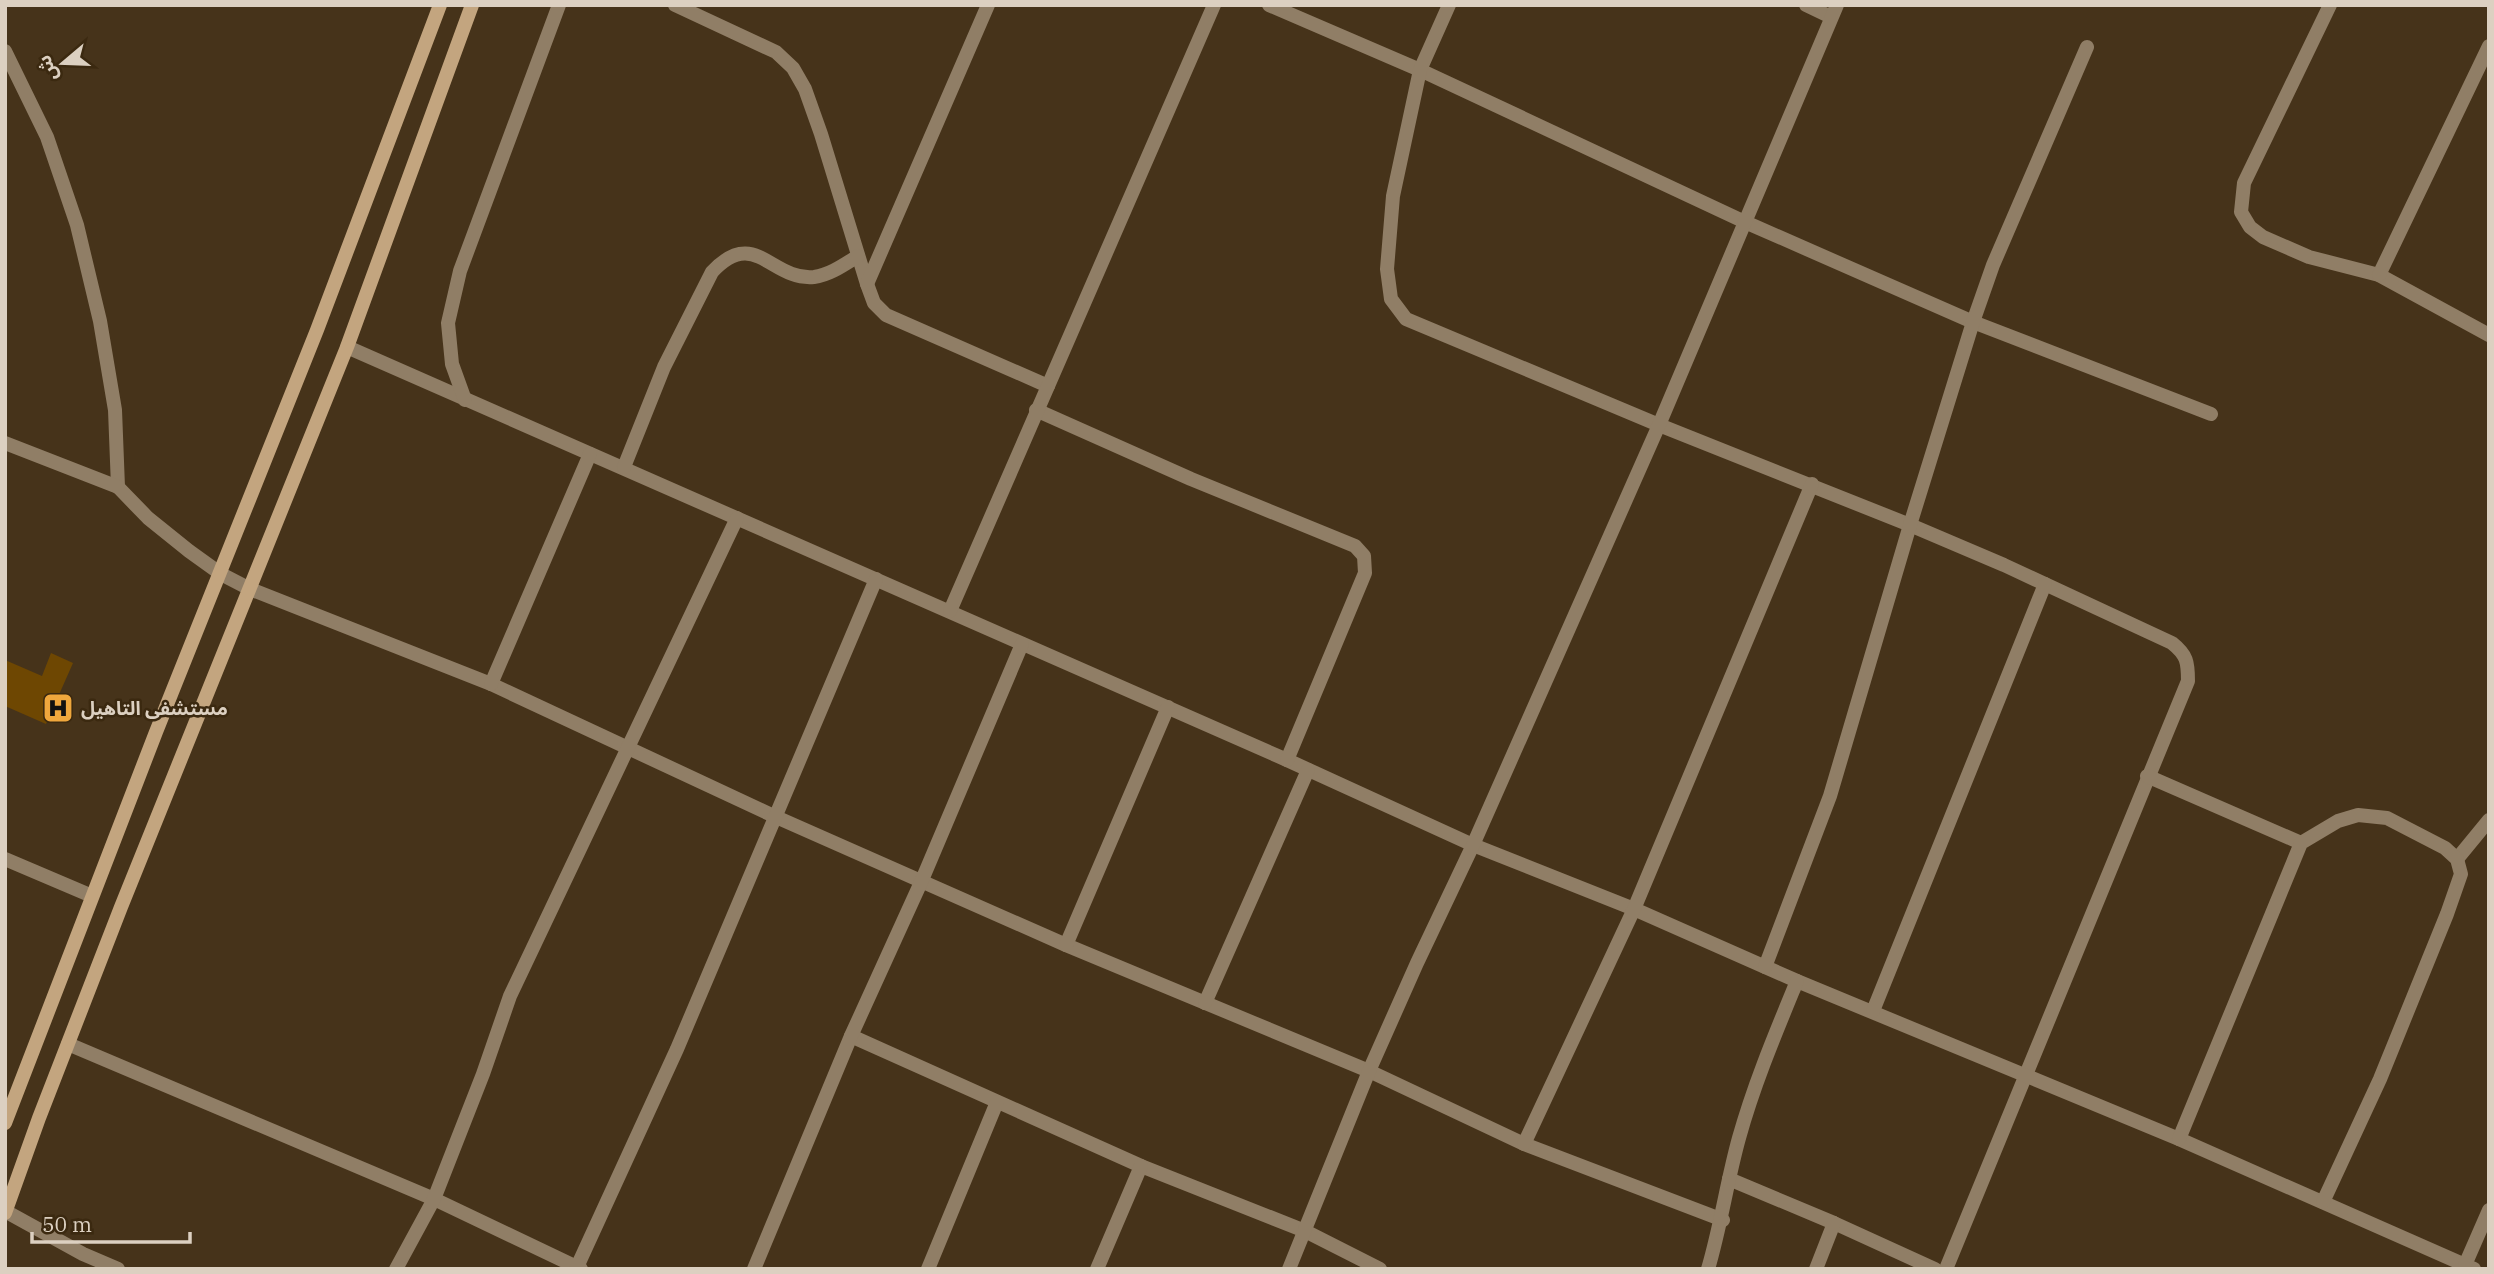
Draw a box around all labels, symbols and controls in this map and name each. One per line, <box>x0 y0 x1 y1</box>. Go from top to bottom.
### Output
north arrow <box>28 28 98 98</box>
text: ش <box>31 52 63 85</box>
hospital icon: مستشفى التاهيل <box>41 691 75 725</box>
place label: مستشفى التاهيل <box>81 696 228 720</box>
scale bar <box>32 1200 189 1244</box>
text: 50 m <box>42 1210 92 1238</box>

